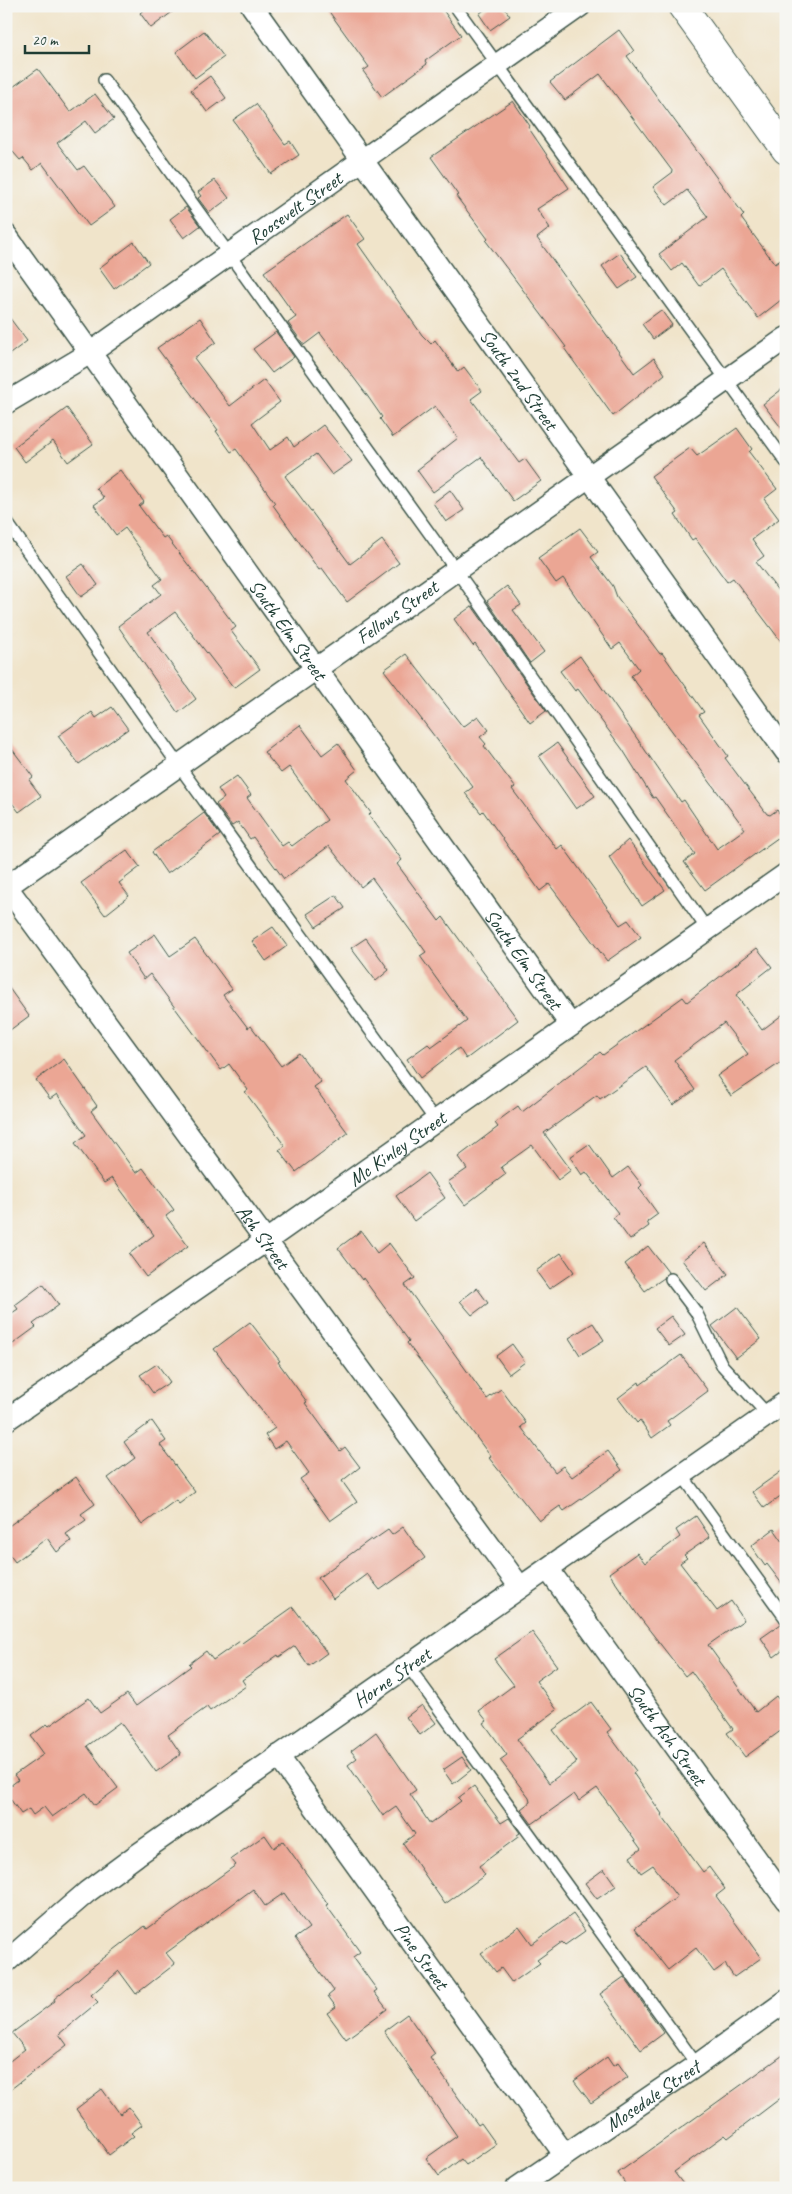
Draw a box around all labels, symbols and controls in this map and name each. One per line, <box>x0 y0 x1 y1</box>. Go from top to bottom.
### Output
scale bar <box>25 22 89 54</box>
text: 20 m <box>32 31 59 50</box>
street label: Roosevelt Street <box>243 165 349 250</box>
street label: South 2nd Street <box>475 324 565 437</box>
street label: Fellows Street <box>351 573 445 649</box>
street label: South Elm Street <box>244 574 334 687</box>
street label: South Elm Street <box>479 904 569 1016</box>
street label: Mc Kinley Street <box>343 1104 453 1191</box>
street label: Ash Street <box>231 1200 297 1276</box>
street label: Horne Street <box>348 1640 437 1713</box>
street label: South Ash Street <box>622 1679 713 1792</box>
street label: Pine Street <box>389 1917 456 1996</box>
street label: Mosedale Street <box>600 2052 707 2137</box>

